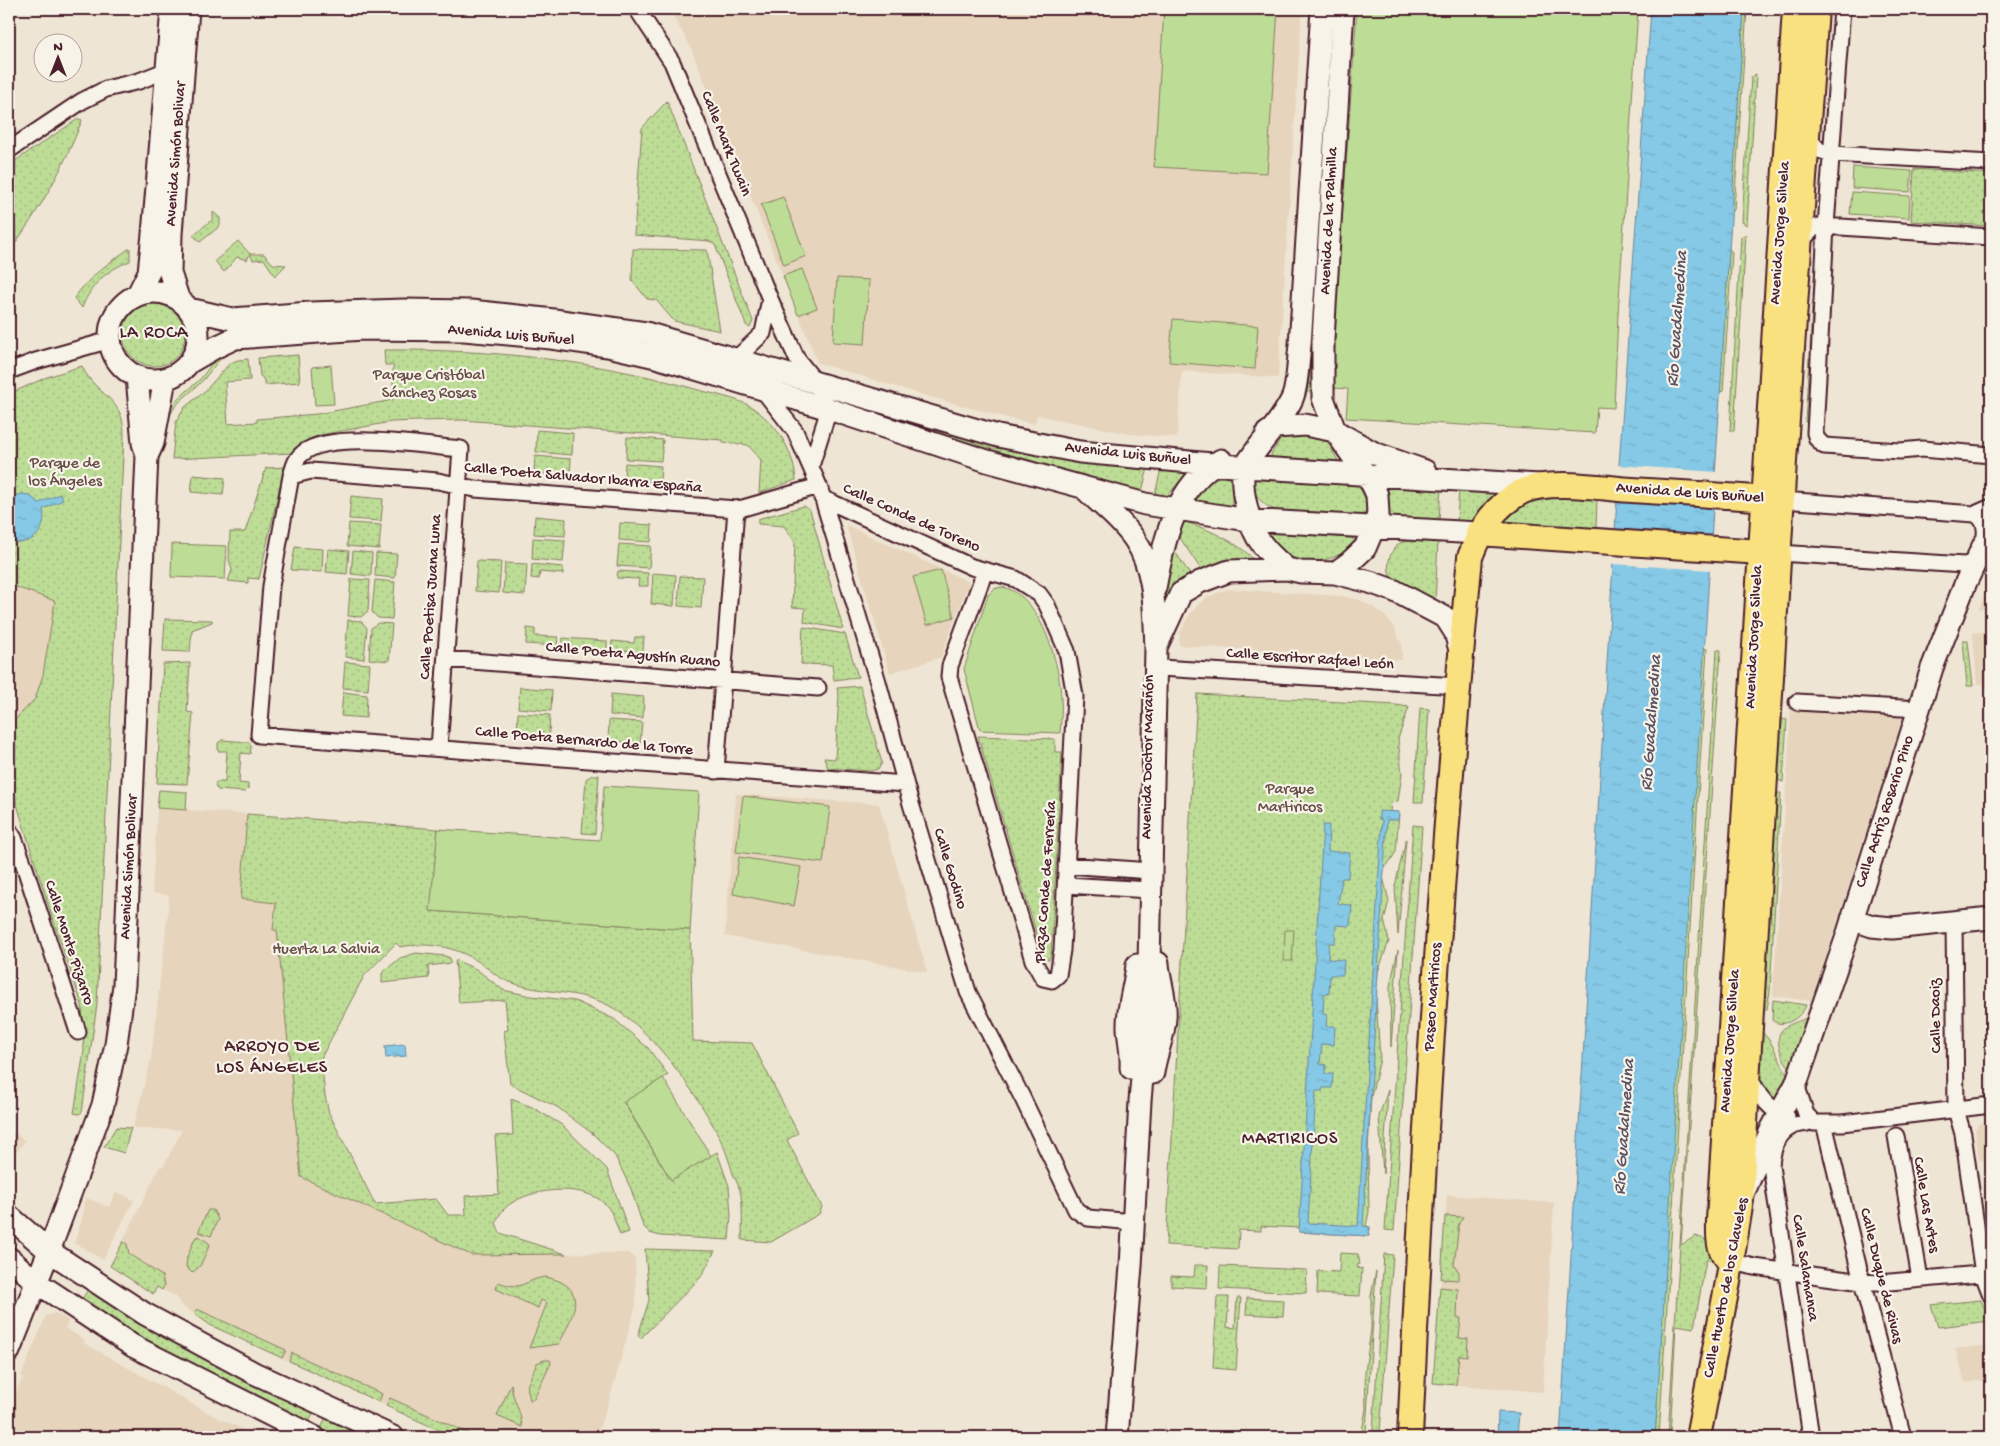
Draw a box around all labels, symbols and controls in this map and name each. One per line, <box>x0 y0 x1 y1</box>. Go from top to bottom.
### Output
north arrow <box>32 32 82 82</box>
text: N <box>53 39 63 56</box>
street label: Avenida Simón Bolivar <box>162 80 192 227</box>
street label: Calle Mark Twain <box>695 89 755 200</box>
street label: Avenida de la Palmilla <box>1317 146 1343 295</box>
street label: Avenida Jorge Silvela <box>1767 160 1796 305</box>
water label: Río Guadalmedina <box>1663 249 1693 388</box>
street label: Avenida Luis Buñuel <box>447 321 575 351</box>
district label: LA ROCA <box>119 323 189 344</box>
park label: Parque Cristóbal Sánchez Rosas <box>372 367 485 404</box>
street label: Avenida Luis Buñuel <box>1064 439 1192 471</box>
park label: Parque de los Ángeles <box>28 455 103 492</box>
street label: Calle Poeta Salvador Ibarra España <box>463 459 704 499</box>
street label: Avenida de Luis Buñuel <box>1615 479 1765 509</box>
street label: Calle Conde de Toreno <box>839 480 983 558</box>
street label: Calle Poetisa Juana Luna <box>417 513 447 680</box>
street label: Avenida Jorge Silvela <box>1742 564 1768 709</box>
street label: Calle Poeta Agustín Ruano <box>545 639 721 673</box>
street label: Calle Escritor Rafael León <box>1226 645 1395 675</box>
water label: Río Guadalmedina <box>1637 653 1667 792</box>
street label: Avenida Doctor Marañón <box>1138 674 1160 839</box>
street label: Calle Poeta Bernardo de la Torre <box>474 723 694 761</box>
street label: Calle Actriz Rosario Pino <box>1852 733 1920 891</box>
park label: Parque Martiricos <box>1258 781 1323 818</box>
street label: Avenida Simón Bolivar <box>117 793 143 940</box>
street label: Plaza Conde de Ferrería <box>1032 799 1062 965</box>
street label: Calle Godino <box>928 826 970 912</box>
street label: Calle Monte Pizarro <box>39 878 97 1008</box>
park label: Huerta La Salvia <box>272 941 381 960</box>
street label: Paseo Martiricos <box>1421 941 1447 1053</box>
street label: Avenida Jorge Silvela <box>1717 968 1746 1113</box>
street label: Calle Daoiz <box>1927 978 1947 1054</box>
district label: ARROYO DE LOS ÁNGELES <box>216 1037 328 1079</box>
water label: Río Guadalmedina <box>1610 1057 1640 1196</box>
district label: MARTIRICOS <box>1242 1129 1338 1150</box>
street label: Calle Las Artes <box>1907 1156 1943 1255</box>
street label: Calle Huerto de los Claveles <box>1700 1195 1754 1380</box>
street label: Calle Duque de Rivas <box>1854 1206 1906 1347</box>
street label: Calle Salamanca <box>1786 1213 1822 1324</box>

